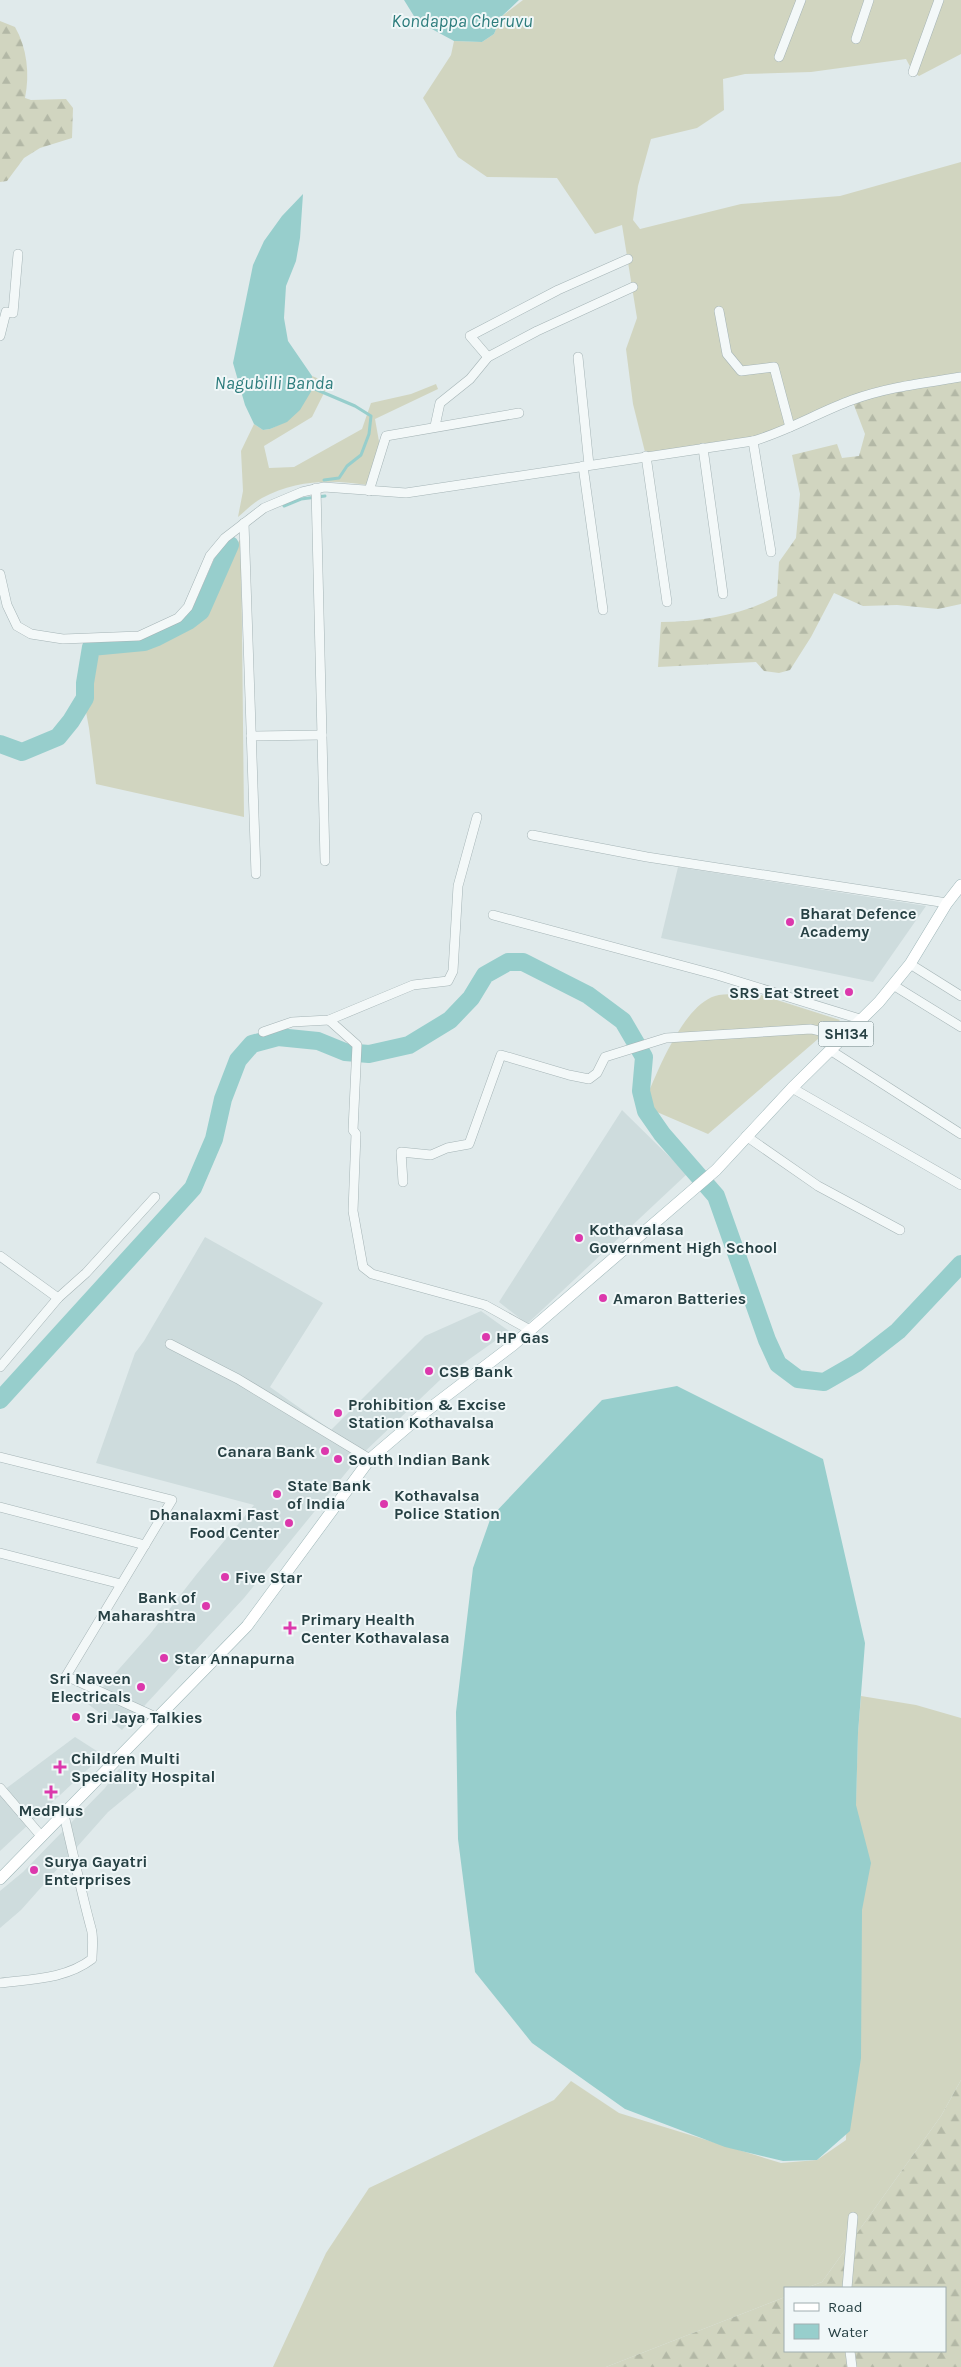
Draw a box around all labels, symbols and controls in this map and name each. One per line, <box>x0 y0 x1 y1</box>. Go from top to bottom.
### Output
water label: Kondappa Cheruvu <box>391 10 533 32</box>
water label: Nagubilli Banda <box>215 372 333 394</box>
place label: Bharat Defence Academy <box>800 904 916 941</box>
marker: Bharat Defence Academy <box>784 916 796 928</box>
place label: SRS Eat Street <box>729 983 839 1002</box>
marker: SRS Eat Street <box>843 986 855 998</box>
road number: SH134 <box>818 1022 874 1046</box>
place label: Kothavalasa Government High School <box>589 1220 777 1257</box>
marker: Kothavalasa Government High School <box>573 1232 585 1244</box>
place label: Amaron Batteries <box>613 1289 746 1308</box>
marker: Amaron Batteries <box>597 1292 609 1304</box>
place label: HP Gas <box>496 1328 549 1347</box>
marker: HP Gas <box>480 1331 492 1343</box>
place label: CSB Bank <box>439 1362 513 1381</box>
marker: CSB Bank <box>423 1365 435 1377</box>
place label: Prohibition & Excise Station Kothavalsa <box>348 1395 506 1432</box>
marker: Prohibition & Excise Station Kothavalsa <box>332 1407 344 1419</box>
place label: Canara Bank <box>217 1442 316 1461</box>
marker: Canara Bank <box>319 1445 331 1457</box>
place label: South Indian Bank <box>348 1450 491 1469</box>
marker: South Indian Bank <box>332 1453 344 1465</box>
place label: State Bank of India <box>287 1476 371 1513</box>
place label: Kothavalsa Police Station <box>394 1486 500 1523</box>
marker: State Bank of India <box>271 1488 283 1500</box>
marker: Kothavalsa Police Station <box>378 1498 390 1510</box>
place label: Dhanalaxmi Fast Food Center <box>149 1505 280 1542</box>
marker: Dhanalaxmi Fast Food Center <box>283 1517 295 1529</box>
place label: Five Star <box>235 1568 303 1587</box>
marker: Five Star <box>219 1571 231 1583</box>
place label: Bank of Maharashtra <box>97 1588 196 1625</box>
marker: Bank of Maharashtra <box>200 1600 212 1612</box>
place label: Primary Health Center Kothavalasa <box>301 1610 450 1647</box>
marker: Primary Health Center Kothavalasa <box>283 1621 297 1635</box>
place label: Star Annapurna <box>174 1649 295 1668</box>
marker: Star Annapurna <box>158 1652 170 1664</box>
place label: Sri Naveen Electricals <box>49 1669 131 1706</box>
marker: Sri Naveen Electricals <box>135 1681 147 1693</box>
place label: Sri Jaya Talkies <box>86 1708 203 1727</box>
marker: Sri Jaya Talkies <box>70 1711 82 1723</box>
place label: Children Multi Speciality Hospital <box>71 1749 215 1786</box>
marker: Children Multi Speciality Hospital <box>53 1760 67 1774</box>
marker: MedPlus <box>45 1786 57 1798</box>
place label: MedPlus <box>19 1801 83 1820</box>
place label: Surya Gayatri Enterprises <box>44 1852 147 1889</box>
marker: Surya Gayatri Enterprises <box>28 1864 40 1876</box>
legend <box>784 2287 946 2352</box>
text: Road <box>828 2298 863 2316</box>
text: Water <box>828 2323 869 2341</box>

